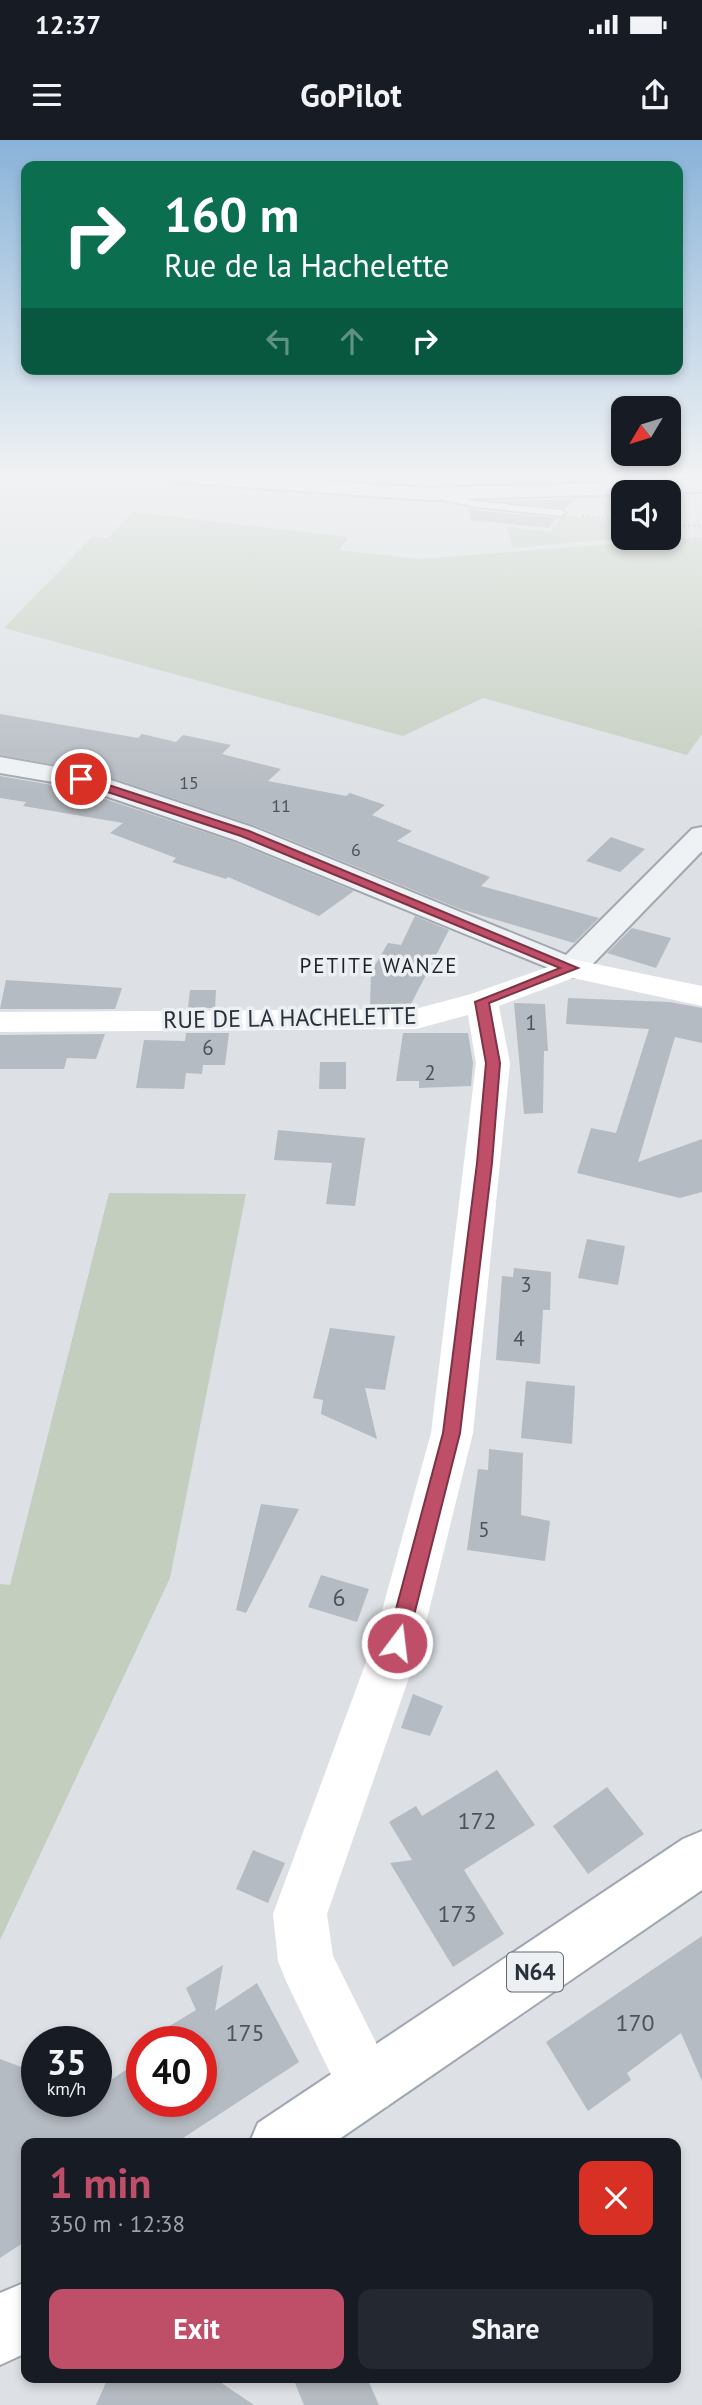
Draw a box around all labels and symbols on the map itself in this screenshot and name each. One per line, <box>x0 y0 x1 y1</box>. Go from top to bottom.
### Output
north arrow <box>611 396 681 466</box>
pin <box>51 749 111 809</box>
house number: 15 <box>179 771 199 794</box>
house number: 11 <box>271 794 291 817</box>
house number: 6 <box>351 838 361 861</box>
district label: PETITE WANZE <box>300 952 458 979</box>
street label: RUE DE LA HACHELETTE <box>163 1000 417 1035</box>
house number: 1 <box>525 1009 537 1036</box>
house number: 6 <box>202 1034 214 1061</box>
house number: 2 <box>424 1059 436 1086</box>
house number: 3 <box>520 1271 532 1298</box>
house number: 4 <box>513 1325 525 1352</box>
house number: 5 <box>478 1516 490 1543</box>
house number: 6 <box>332 1582 346 1613</box>
position arrow <box>360 1606 434 1680</box>
house number: 172 <box>457 1805 497 1836</box>
house number: 173 <box>437 1898 477 1929</box>
road number: N64 <box>507 1952 563 1992</box>
house number: 170 <box>615 2007 655 2038</box>
house number: 175 <box>225 2017 265 2048</box>
speed limit sign: 40 <box>126 2026 217 2117</box>

